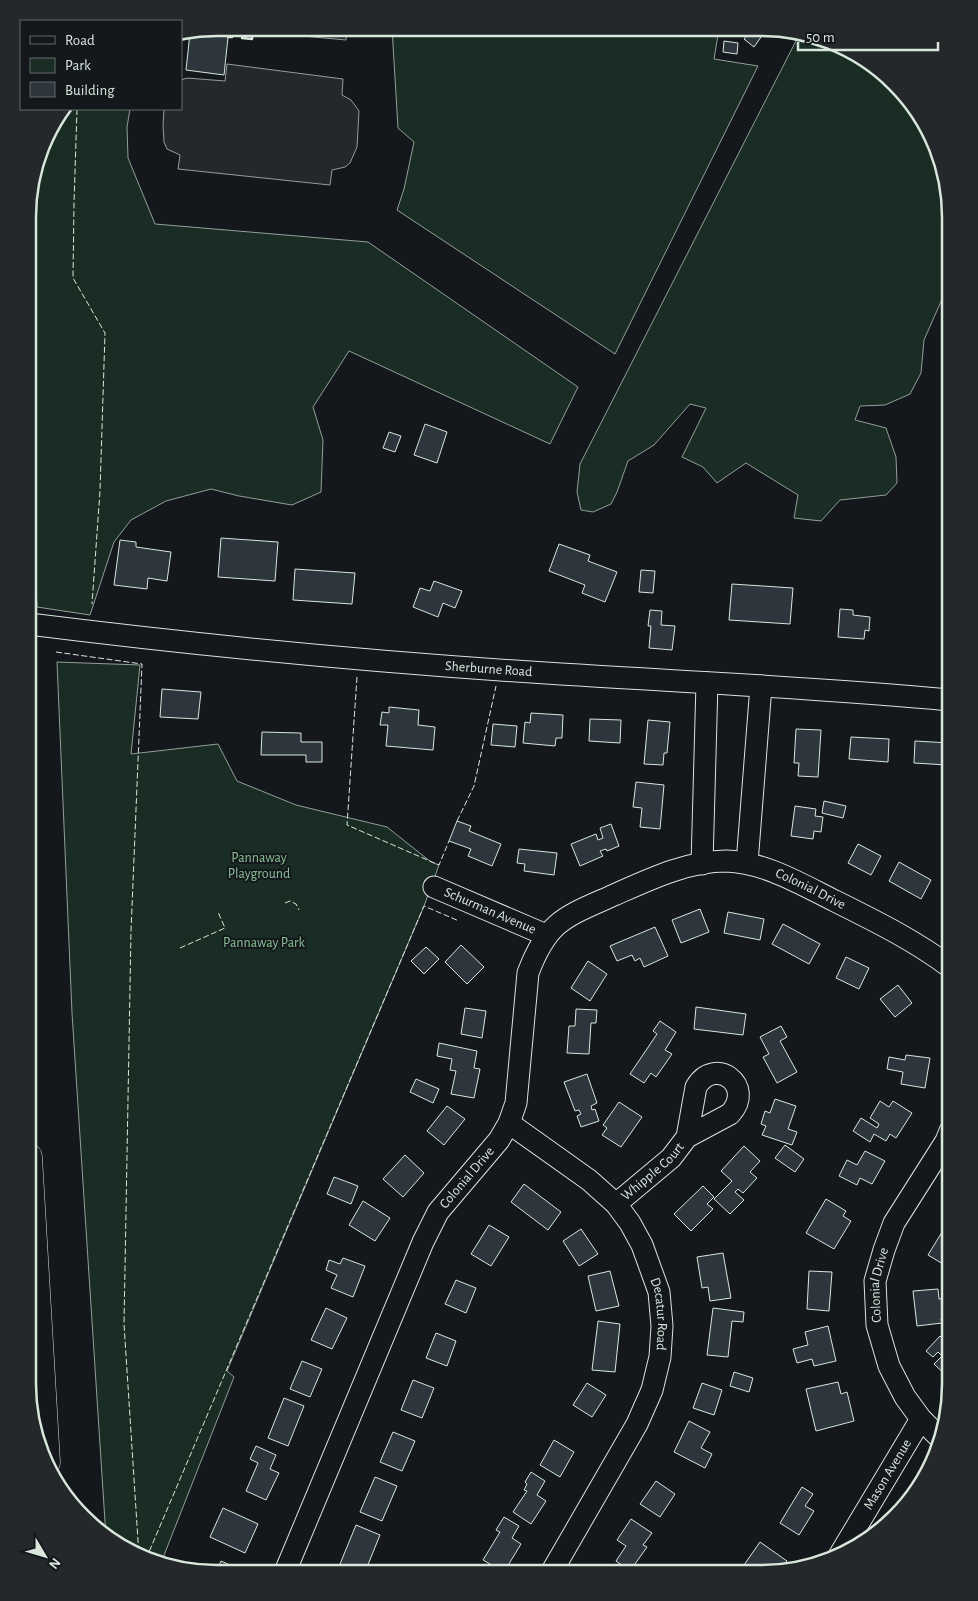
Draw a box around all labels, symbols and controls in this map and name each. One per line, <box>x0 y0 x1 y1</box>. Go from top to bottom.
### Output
legend <box>20 20 182 110</box>
scale bar <box>798 20 938 52</box>
text: 50 m <box>806 30 835 45</box>
text: Road <box>65 33 95 48</box>
text: Park <box>65 58 91 73</box>
text: Building <box>65 83 115 98</box>
street label: Sherburne Road <box>445 659 533 679</box>
park label: Pannaway Playground <box>228 851 290 881</box>
street label: Colonial Drive <box>773 866 848 912</box>
street label: Schurman Avenue <box>442 885 538 937</box>
park label: Pannaway Park <box>223 936 306 950</box>
street label: Whipple Court <box>619 1140 687 1203</box>
street label: Colonial Drive <box>437 1144 497 1211</box>
street label: Colonial Drive <box>868 1246 891 1323</box>
street label: Decatur Road <box>647 1276 669 1351</box>
street label: Mason Avenue <box>861 1437 914 1512</box>
north arrow <box>20 1531 70 1581</box>
text: N <box>46 1555 63 1572</box>

